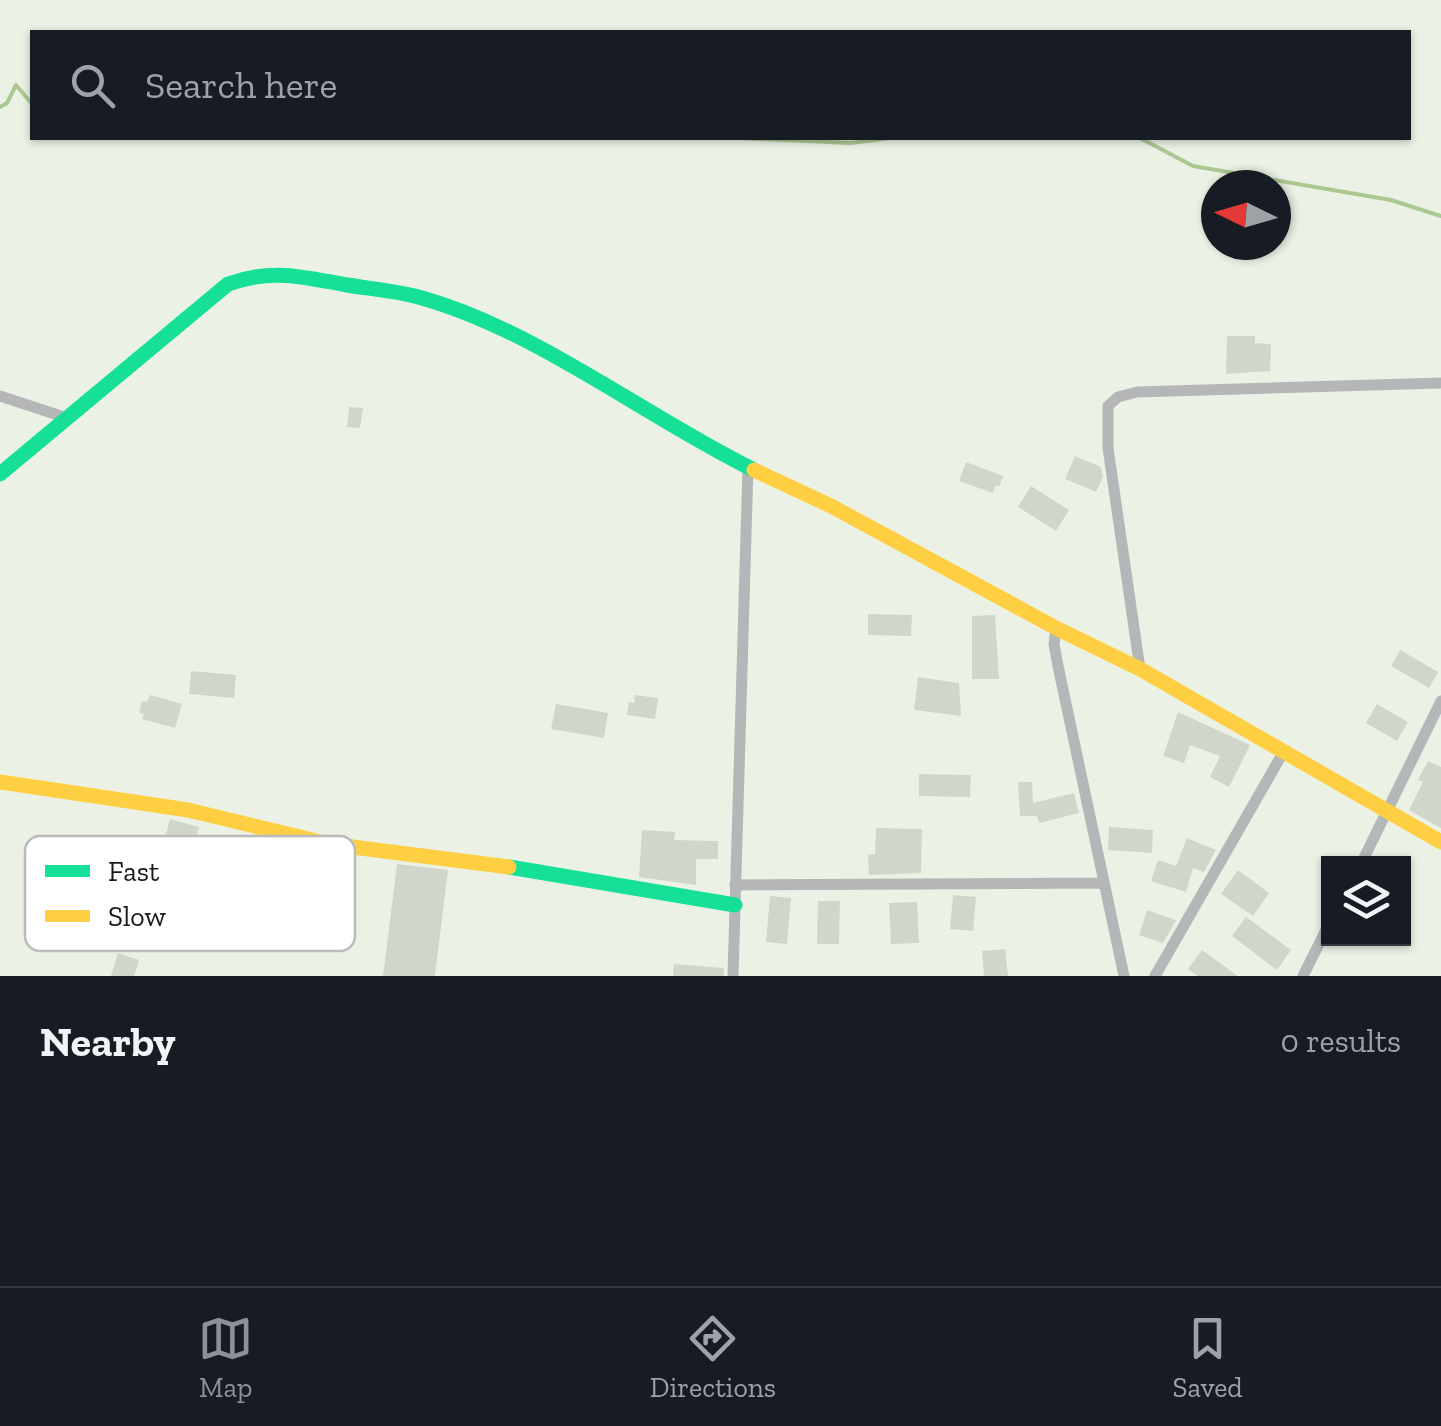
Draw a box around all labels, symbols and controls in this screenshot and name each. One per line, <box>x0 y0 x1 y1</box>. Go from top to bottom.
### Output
search box <box>30 30 1411 140</box>
icon: search <box>65 58 120 113</box>
text: Search here <box>145 62 337 108</box>
north arrow <box>1201 170 1291 260</box>
legend <box>25 836 355 951</box>
text: Fast <box>108 855 160 888</box>
map controls <box>1321 856 1411 946</box>
button: layers <box>1321 856 1411 946</box>
text: Slow <box>108 900 166 933</box>
text: Nearby <box>40 1016 176 1067</box>
text: 0 results <box>1280 1022 1401 1060</box>
tab: Map <box>198 1311 253 1404</box>
tab: Directions <box>650 1311 776 1404</box>
tab: Saved <box>1173 1311 1243 1404</box>

